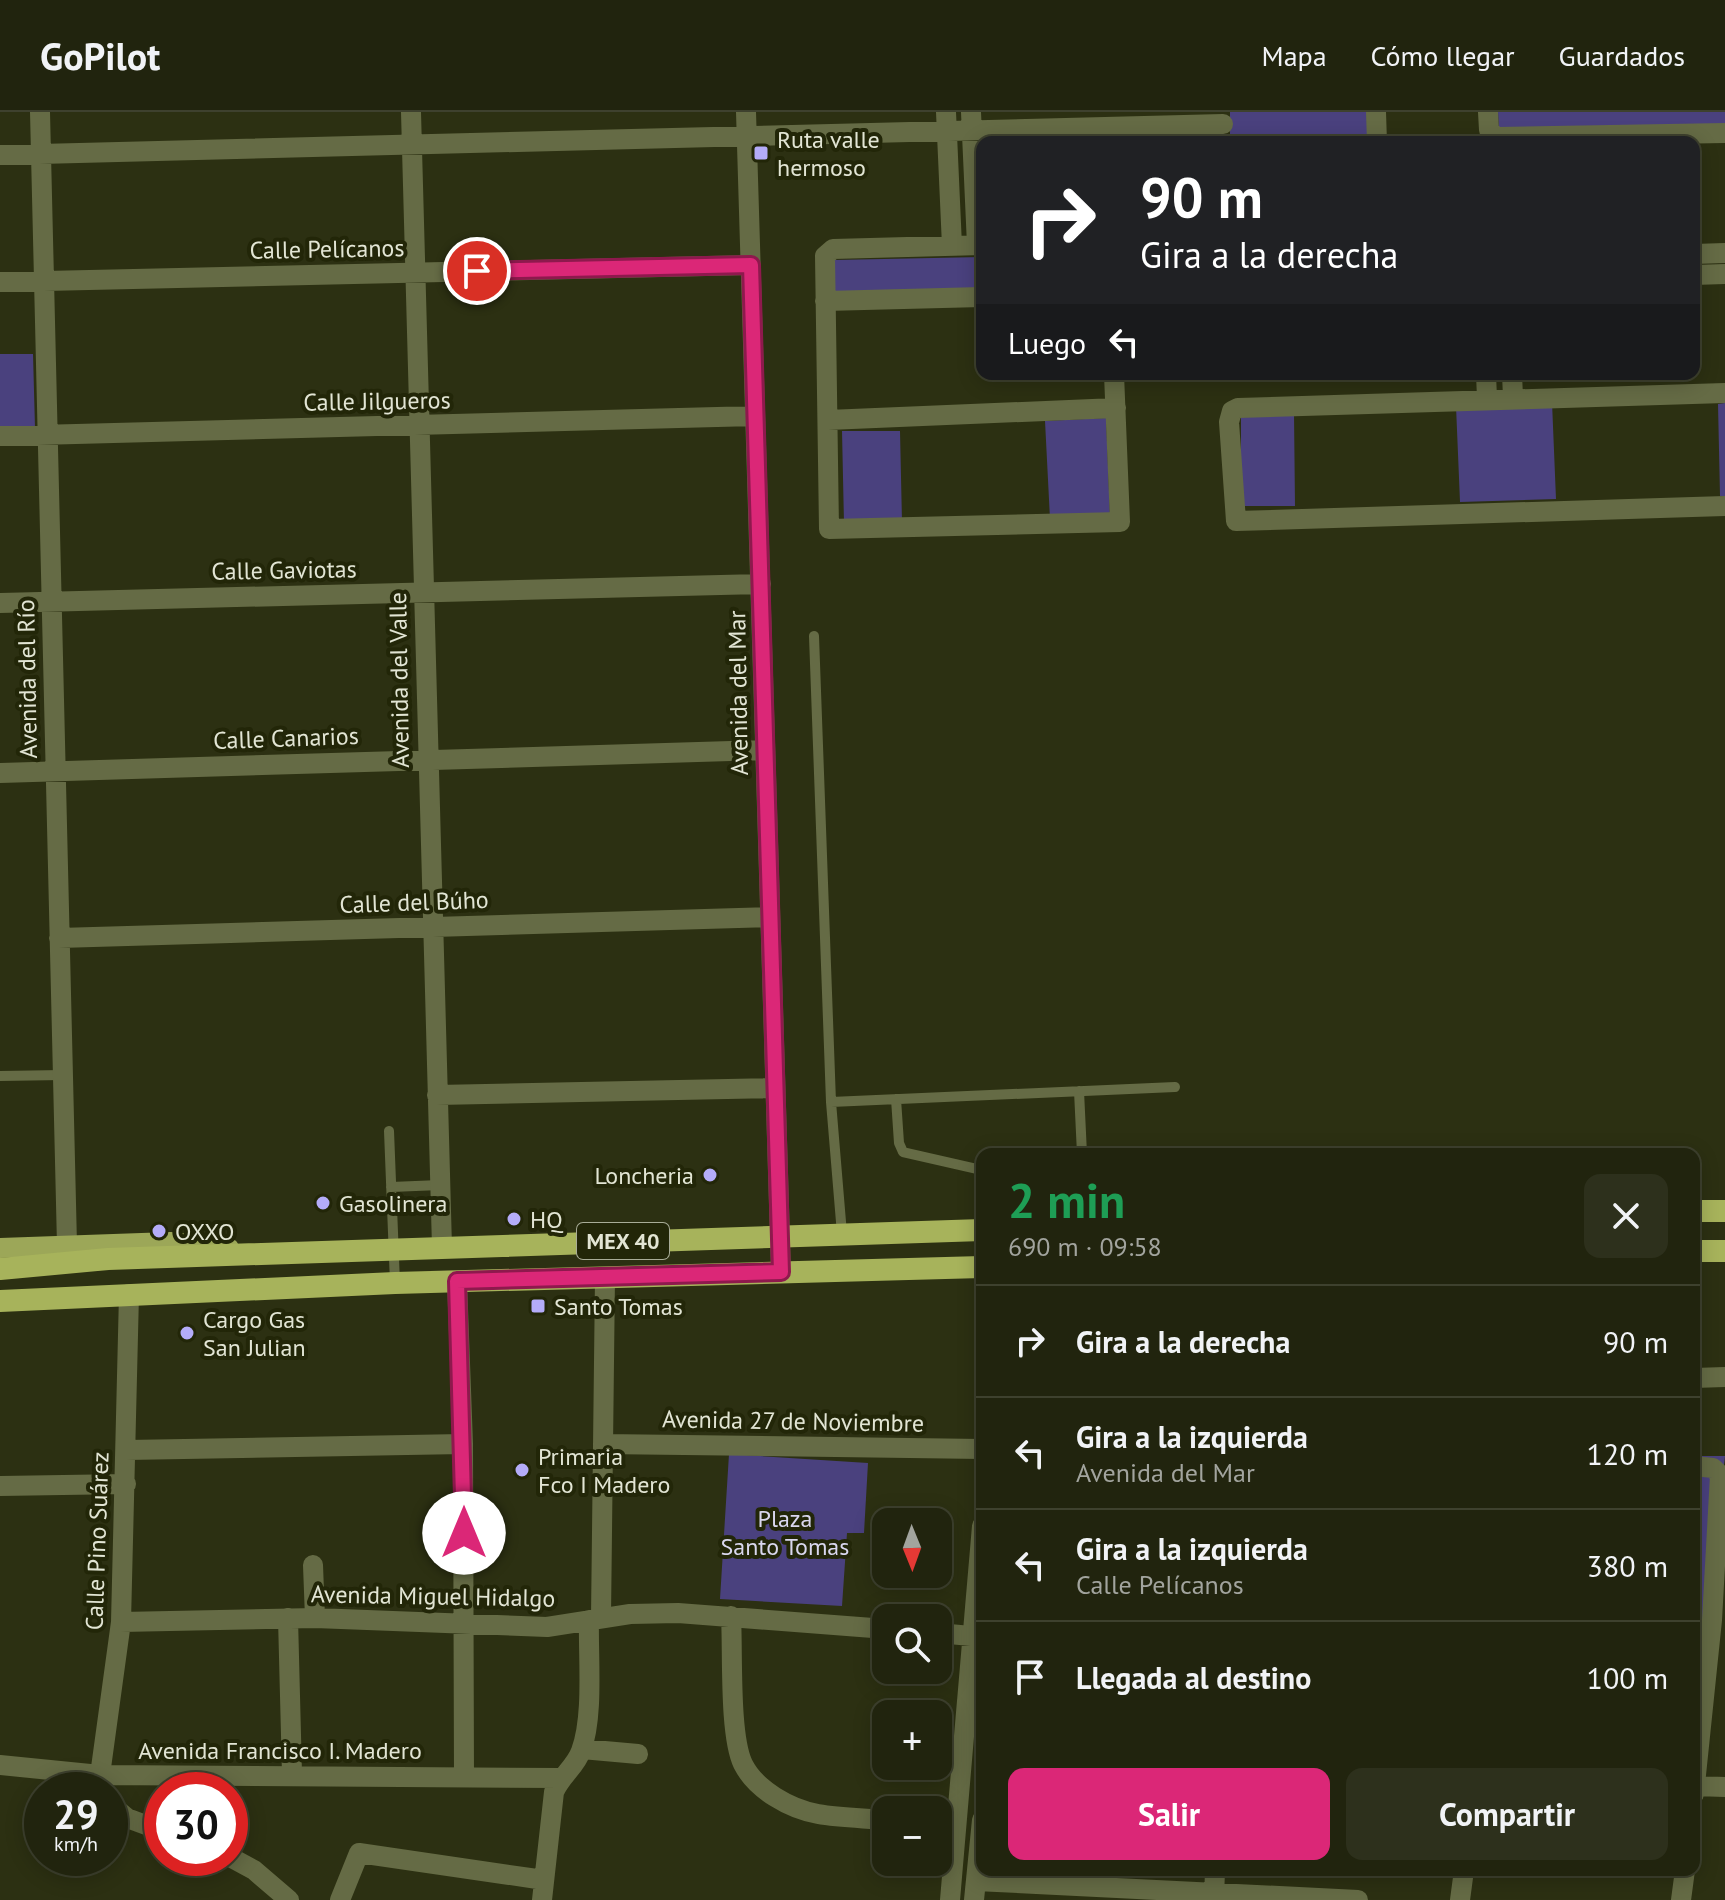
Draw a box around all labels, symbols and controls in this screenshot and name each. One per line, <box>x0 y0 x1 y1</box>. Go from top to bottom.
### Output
text: GoPilot <box>40 31 160 80</box>
text: Mapa <box>1262 37 1327 74</box>
text: Cómo llegar <box>1371 37 1515 74</box>
text: Guardados <box>1559 37 1685 74</box>
place label: Ruta valle hermoso <box>777 124 880 183</box>
marker: Ruta valle hermoso <box>752 144 770 162</box>
text: 90 m <box>1140 161 1263 233</box>
icon: right <box>1008 168 1112 272</box>
text: Gira a la derecha <box>1140 231 1398 278</box>
street label: Calle Pelícanos <box>249 232 405 266</box>
pin <box>443 237 511 305</box>
icon: arrive <box>455 249 499 293</box>
icon: left <box>1102 320 1146 364</box>
text: Luego <box>1008 323 1086 362</box>
street label: Calle Jilgueros <box>303 384 451 418</box>
street label: Calle Gaviotas <box>211 553 357 587</box>
street label: Avenida del Valle <box>382 592 416 768</box>
street label: Avenida del Río <box>10 599 44 759</box>
street label: Avenida del Mar <box>721 610 755 776</box>
street label: Calle Canarios <box>213 720 359 756</box>
street label: Calle del Búho <box>339 884 489 920</box>
place label: Loncheria <box>594 1160 694 1191</box>
marker: Loncheria <box>701 1166 719 1184</box>
text: 2 min <box>1008 1169 1125 1231</box>
button: close <box>1584 1174 1668 1258</box>
place label: Gasolinera <box>339 1188 447 1219</box>
marker: Gasolinera <box>314 1194 332 1212</box>
place label: HQ <box>530 1204 563 1235</box>
marker: HQ <box>505 1210 523 1228</box>
place label: OXXO <box>175 1216 234 1247</box>
marker: OXXO <box>150 1222 168 1240</box>
road number: MEX 40 <box>577 1223 669 1259</box>
text: 690 m · 09:58 <box>1008 1230 1162 1263</box>
place label: Santo Tomas <box>554 1291 683 1322</box>
marker: Santo Tomas <box>529 1297 547 1315</box>
place label: Cargo Gas San Julian <box>203 1304 306 1363</box>
icon: right <box>1008 1319 1052 1363</box>
text: Gira a la derecha <box>1076 1322 1290 1361</box>
text: 90 m <box>1603 1322 1668 1361</box>
marker: Cargo Gas San Julian <box>178 1324 196 1342</box>
street label: Avenida 27 de Noviembre <box>662 1403 924 1439</box>
text: Gira a la izquierda <box>1076 1417 1308 1456</box>
icon: left <box>1008 1431 1052 1475</box>
text: 120 m <box>1587 1434 1668 1473</box>
place label: Primaria Fco I Madero <box>538 1441 670 1500</box>
street label: Calle Pino Suárez <box>78 1451 116 1631</box>
text: Avenida del Mar <box>1076 1456 1255 1489</box>
marker: Primaria Fco I Madero <box>513 1461 531 1479</box>
position arrow <box>422 1491 506 1575</box>
park label: Plaza Santo Tomas <box>721 1503 849 1562</box>
north arrow <box>872 1508 952 1588</box>
map controls <box>872 1508 952 1876</box>
text: Gira a la izquierda <box>1076 1529 1308 1568</box>
icon: left <box>1008 1543 1052 1587</box>
text: 380 m <box>1587 1546 1668 1585</box>
text: Calle Pelícanos <box>1076 1568 1244 1601</box>
street label: Avenida Miguel Hidalgo <box>311 1578 555 1614</box>
button: search <box>872 1604 952 1684</box>
icon: arrive <box>1008 1655 1052 1699</box>
text: Llegada al destino <box>1076 1658 1311 1697</box>
text: 100 m <box>1587 1658 1668 1697</box>
button: + <box>872 1700 952 1780</box>
street label: Avenida Francisco I. Madero <box>138 1735 422 1766</box>
button: Salir <box>1008 1768 1330 1860</box>
button: Compartir <box>1346 1768 1668 1860</box>
speed limit sign: 30 <box>144 1772 248 1876</box>
text: 29 <box>53 1788 99 1840</box>
button: − <box>872 1796 952 1876</box>
text: km/h <box>54 1831 98 1857</box>

